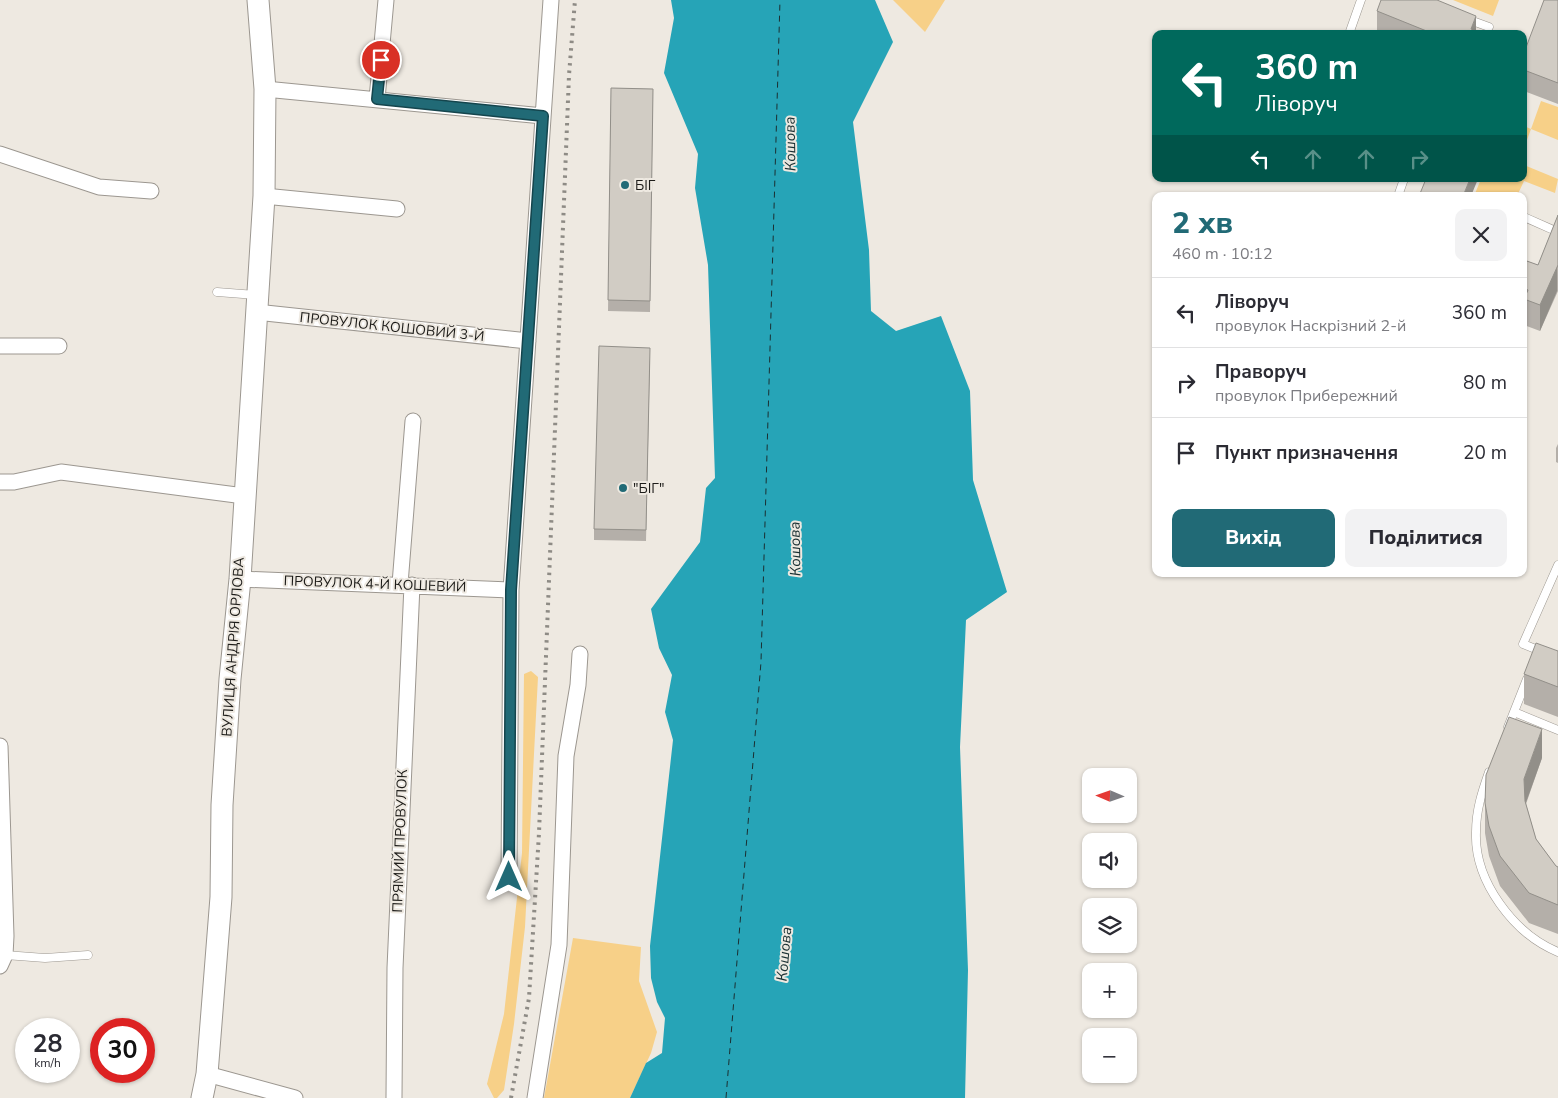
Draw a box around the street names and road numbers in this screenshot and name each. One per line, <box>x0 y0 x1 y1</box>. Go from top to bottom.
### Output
street label: ПРОВУЛОК КОШОВИЙ 3-Й <box>299 308 485 346</box>
street label: ВУЛИЦЯ АНДРІЯ ОРЛОВА <box>217 557 249 737</box>
street label: ПРОВУЛОК 4-Й КОШЕВИЙ <box>283 571 467 597</box>
street label: ПРЯМИЙ ПРОВУЛОК <box>388 769 412 913</box>

